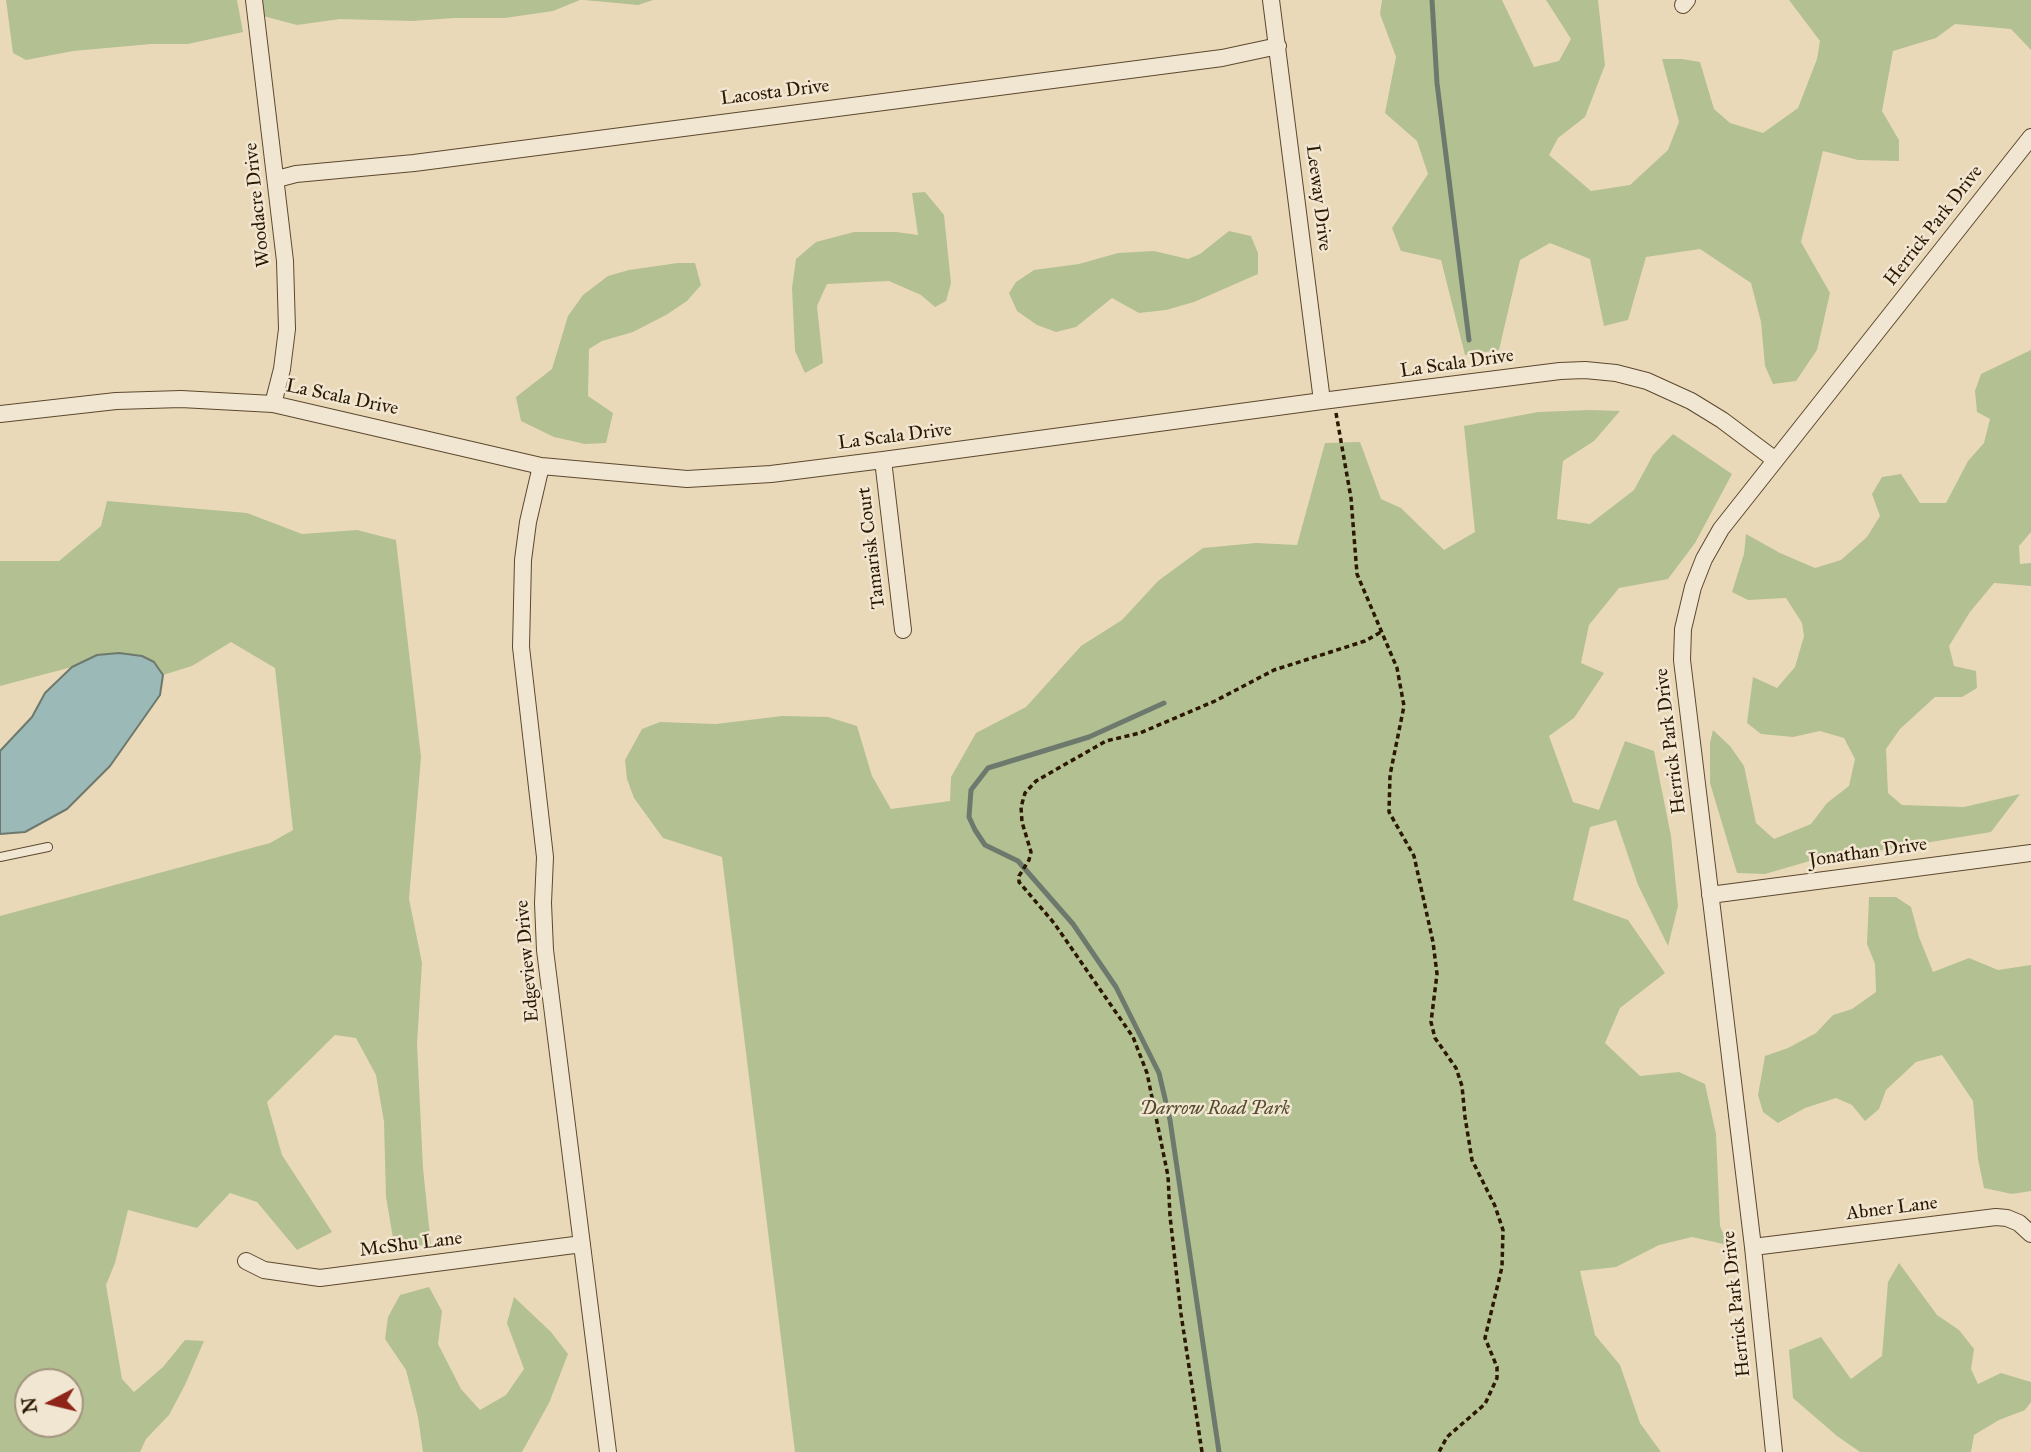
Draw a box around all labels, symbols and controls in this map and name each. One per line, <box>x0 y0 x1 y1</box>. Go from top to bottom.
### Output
street label: Lacosta Drive <box>719 75 831 111</box>
street label: Woodacre Drive <box>240 142 276 268</box>
street label: Leeway Drive <box>1300 144 1336 252</box>
street label: Herrick Park Drive <box>1880 161 1988 291</box>
street label: La Scala Drive <box>1399 345 1515 383</box>
street label: La Scala Drive <box>284 375 400 421</box>
street label: La Scala Drive <box>837 419 953 455</box>
street label: Tamarisk Court <box>853 486 891 610</box>
street label: Herrick Park Drive <box>1651 667 1691 815</box>
street label: Jonathan Drive <box>1808 833 1928 873</box>
street label: Edgeview Drive <box>511 899 545 1023</box>
park label: Darrow Road Park <box>1140 1098 1290 1120</box>
street label: Abner Lane <box>1845 1192 1939 1226</box>
street label: McShu Lane <box>358 1227 464 1263</box>
street label: Herrick Park Drive <box>1718 1230 1756 1378</box>
north arrow <box>14 1368 84 1438</box>
text: N <box>17 1396 42 1415</box>

